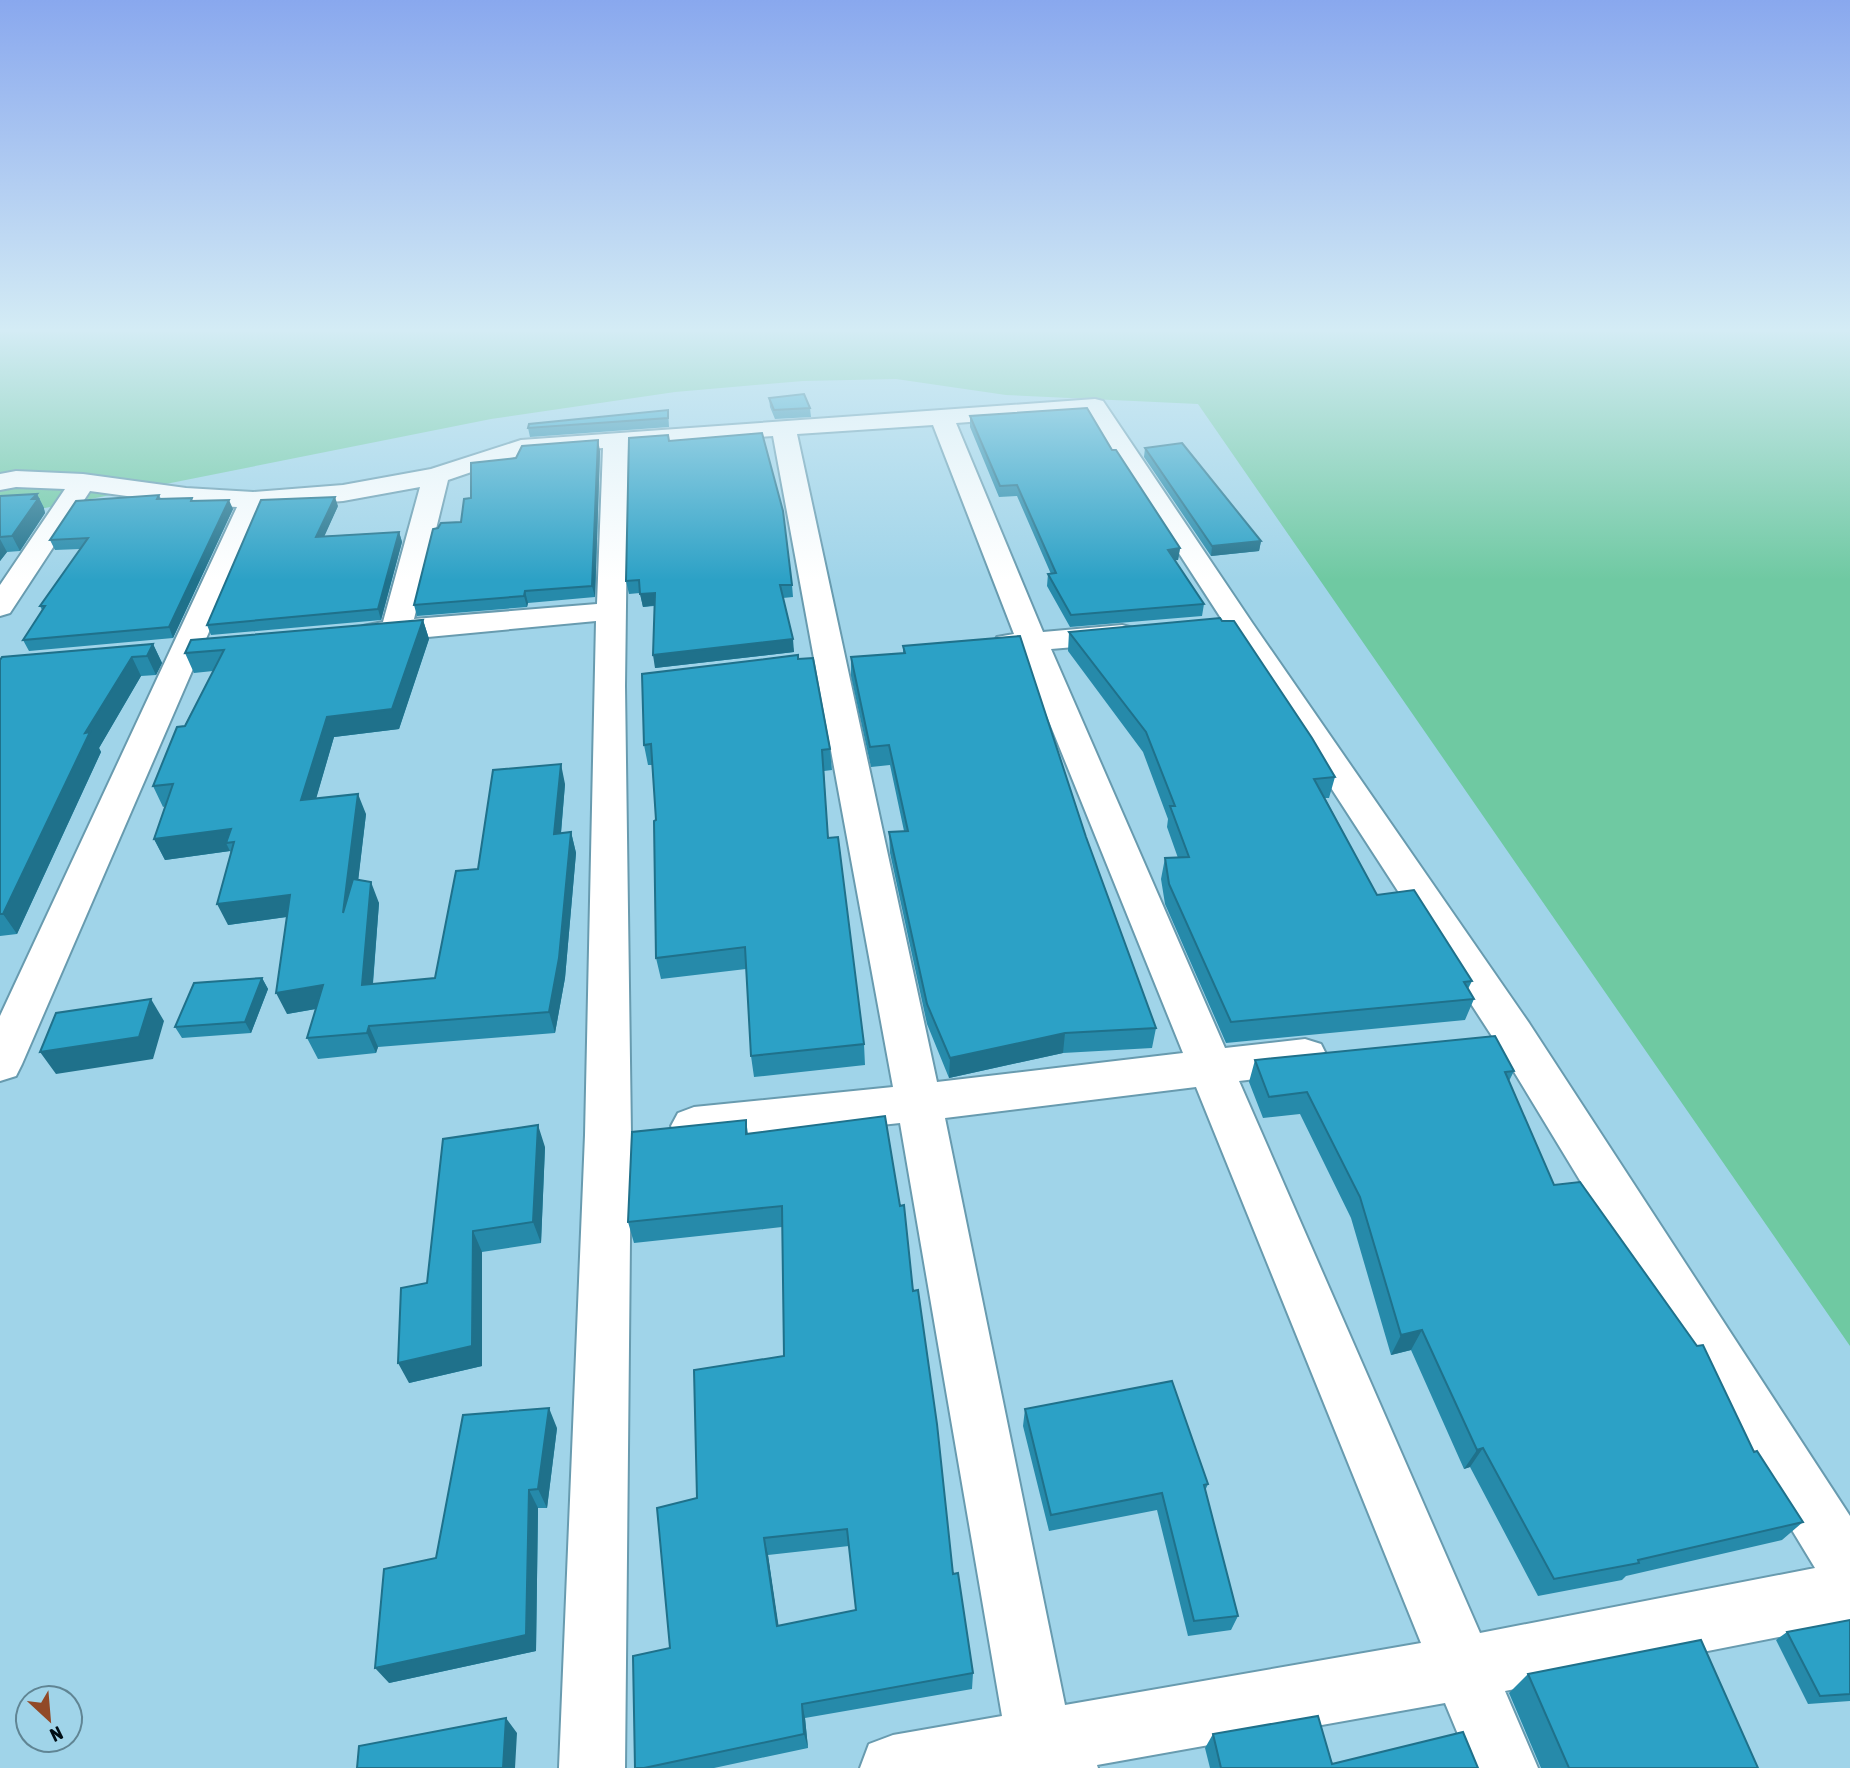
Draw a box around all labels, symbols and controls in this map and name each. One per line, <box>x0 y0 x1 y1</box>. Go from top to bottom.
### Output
north arrow <box>14 1684 84 1754</box>
text: N <box>47 1722 66 1747</box>

